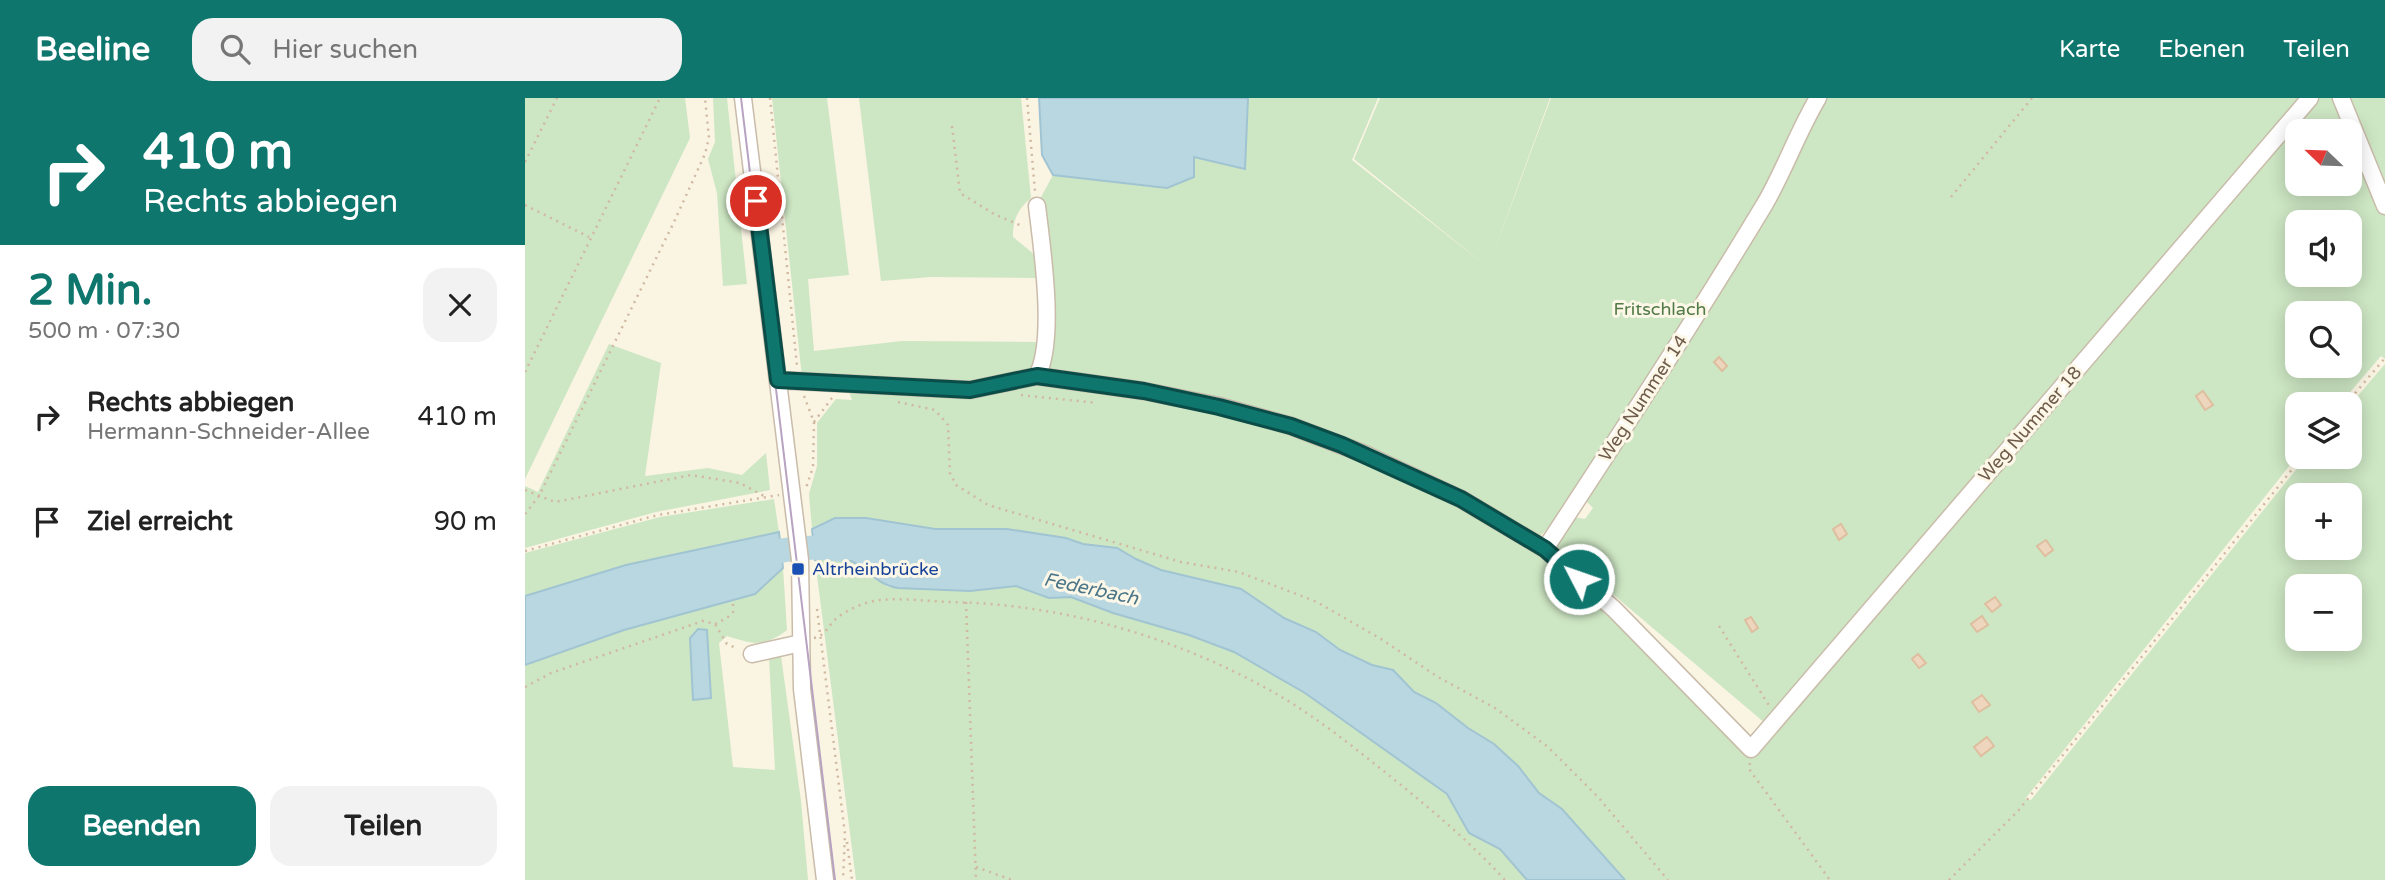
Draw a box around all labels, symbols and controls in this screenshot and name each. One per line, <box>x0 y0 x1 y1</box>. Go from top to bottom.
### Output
search box <box>192 18 682 81</box>
text: Beeline <box>35 30 150 69</box>
icon: search <box>216 30 254 68</box>
text: Hier suchen <box>272 34 418 65</box>
text: Karte <box>2059 35 2120 64</box>
text: Ebenen <box>2158 35 2245 64</box>
text: Teilen <box>2283 35 2350 64</box>
north arrow <box>2285 119 2363 196</box>
map controls <box>2285 119 2362 651</box>
text: 410 m <box>143 123 293 182</box>
icon: right <box>28 126 119 217</box>
pin <box>726 171 786 231</box>
icon: arrive <box>737 182 775 220</box>
text: Rechts abbiegen <box>143 183 398 221</box>
button: sound <box>2285 210 2362 287</box>
text: 2 Min. <box>28 265 152 316</box>
button: close <box>423 268 497 342</box>
park label: Fritschlach <box>1613 298 1707 320</box>
button: search <box>2285 301 2362 378</box>
text: 500 m · 07:30 <box>28 317 180 345</box>
street label: Weg Nummer 14 <box>1594 331 1692 465</box>
street label: Weg Nummer 18 <box>1974 362 2086 486</box>
text: Rechts abbiegen <box>87 387 294 418</box>
button: layers <box>2285 392 2362 469</box>
icon: right <box>28 398 66 436</box>
text: 410 m <box>417 401 497 432</box>
text: Hermann-Schneider-Allee <box>87 418 370 446</box>
button: + <box>2285 483 2362 560</box>
icon: arrive <box>28 503 66 541</box>
text: Ziel erreicht <box>87 506 233 537</box>
text: 90 m <box>434 506 497 537</box>
position arrow <box>1542 542 1616 616</box>
place label: Altrheinbrücke <box>812 558 939 580</box>
marker: Altrheinbrücke <box>790 561 806 577</box>
water label: Federbach <box>1042 568 1141 610</box>
button: − <box>2285 574 2362 651</box>
button: Beenden <box>28 786 256 866</box>
button: Teilen <box>270 786 497 866</box>

